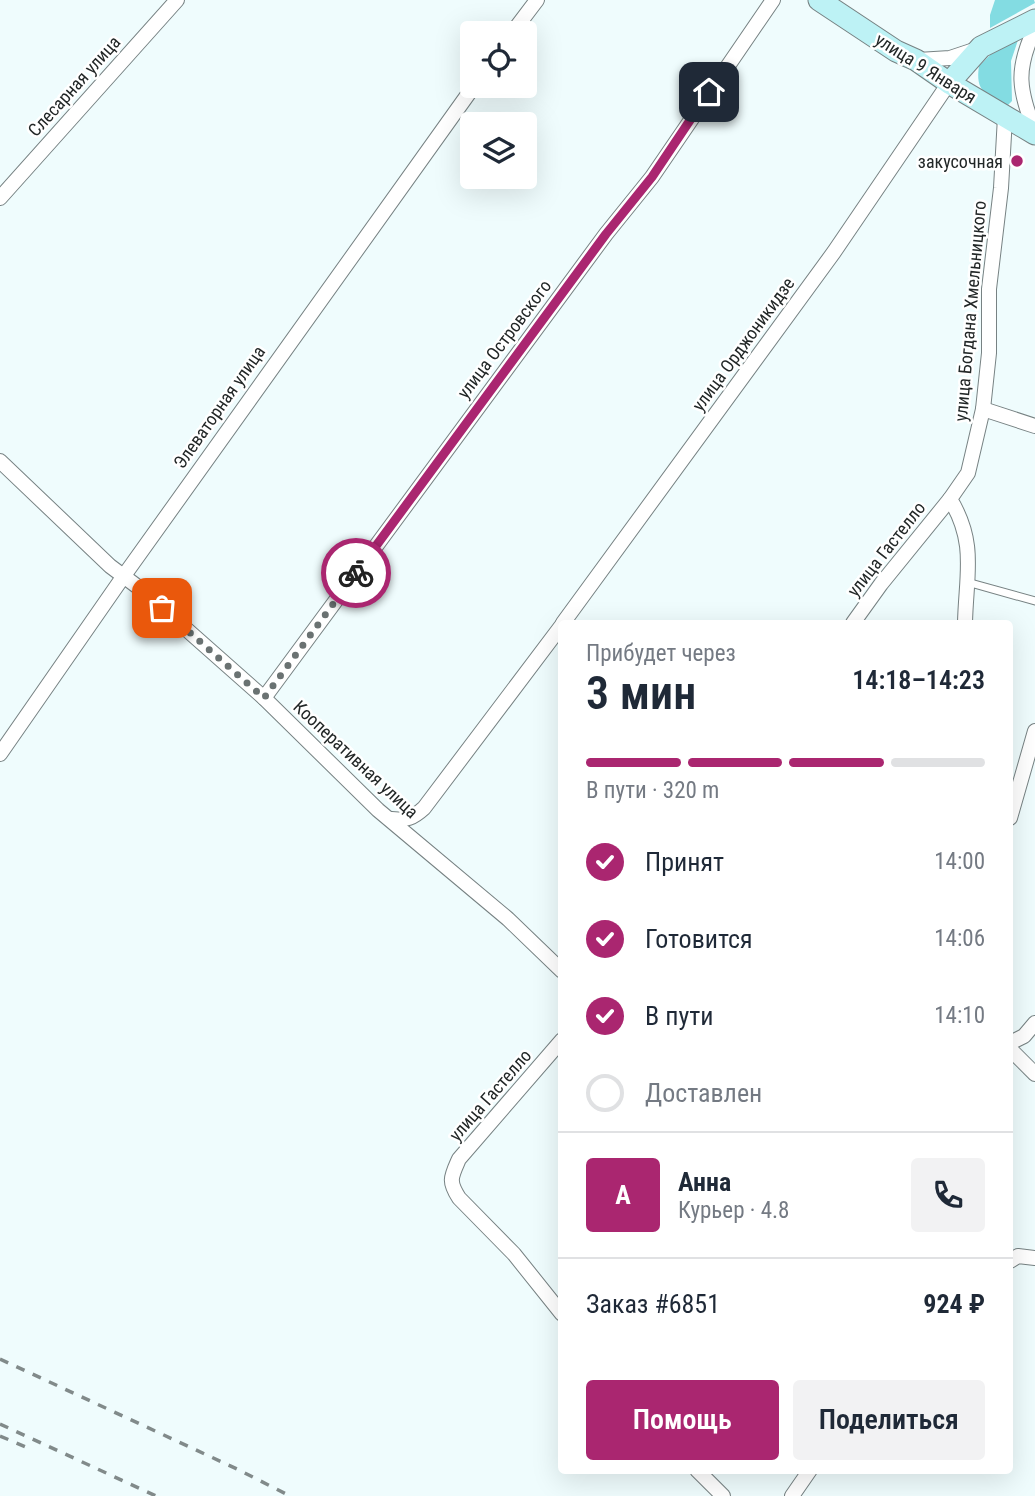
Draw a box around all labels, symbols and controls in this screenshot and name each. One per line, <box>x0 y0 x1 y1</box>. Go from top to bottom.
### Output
map controls <box>460 21 537 189</box>
button: locate <box>460 21 537 98</box>
street label: улица 9 Января <box>872 29 980 107</box>
street label: Слесарная улица <box>23 31 125 141</box>
pin <box>679 62 739 122</box>
icon: home <box>690 73 728 111</box>
button: layers <box>460 112 537 189</box>
place label: закусочная <box>918 151 1003 172</box>
marker: закусочная <box>1009 153 1025 169</box>
street label: улица Богдана Хмельницкого <box>950 200 990 422</box>
street label: улица Орджоникидзе <box>688 273 798 415</box>
street label: улица Островского <box>453 276 555 402</box>
street label: Элеваторная улица <box>169 342 269 472</box>
street label: улица Гастелло <box>843 497 929 601</box>
courier <box>321 538 391 608</box>
icon: bike <box>337 554 375 592</box>
pin <box>132 578 192 638</box>
icon: bag <box>143 589 181 627</box>
text: Прибудет через <box>586 640 736 667</box>
text: 14:18–14:23 <box>852 665 985 695</box>
text: 3 мин <box>586 666 696 720</box>
street label: Кооперативная улица <box>289 696 423 822</box>
text: В пути · 320 m <box>586 777 719 804</box>
icon: check <box>586 843 624 881</box>
text: Принят <box>645 847 724 877</box>
text: 14:00 <box>934 848 985 875</box>
icon: check <box>586 920 624 958</box>
text: Готовится <box>645 924 753 954</box>
text: 14:06 <box>934 925 985 952</box>
icon: check <box>586 997 624 1035</box>
text: В пути <box>645 1001 714 1031</box>
text: 14:10 <box>934 1002 985 1029</box>
street label: улица Гастелло <box>445 1045 535 1145</box>
text: Доставлен <box>645 1078 762 1108</box>
button: phone <box>911 1158 985 1232</box>
text: Анна <box>678 1167 731 1197</box>
text: А <box>615 1180 631 1210</box>
text: Курьер · 4.8 <box>678 1197 789 1224</box>
text: Заказ #6851 <box>586 1289 720 1319</box>
text: 924 ₽ <box>923 1289 985 1319</box>
button: Помощь <box>586 1380 779 1460</box>
button: Поделиться <box>793 1380 985 1460</box>

